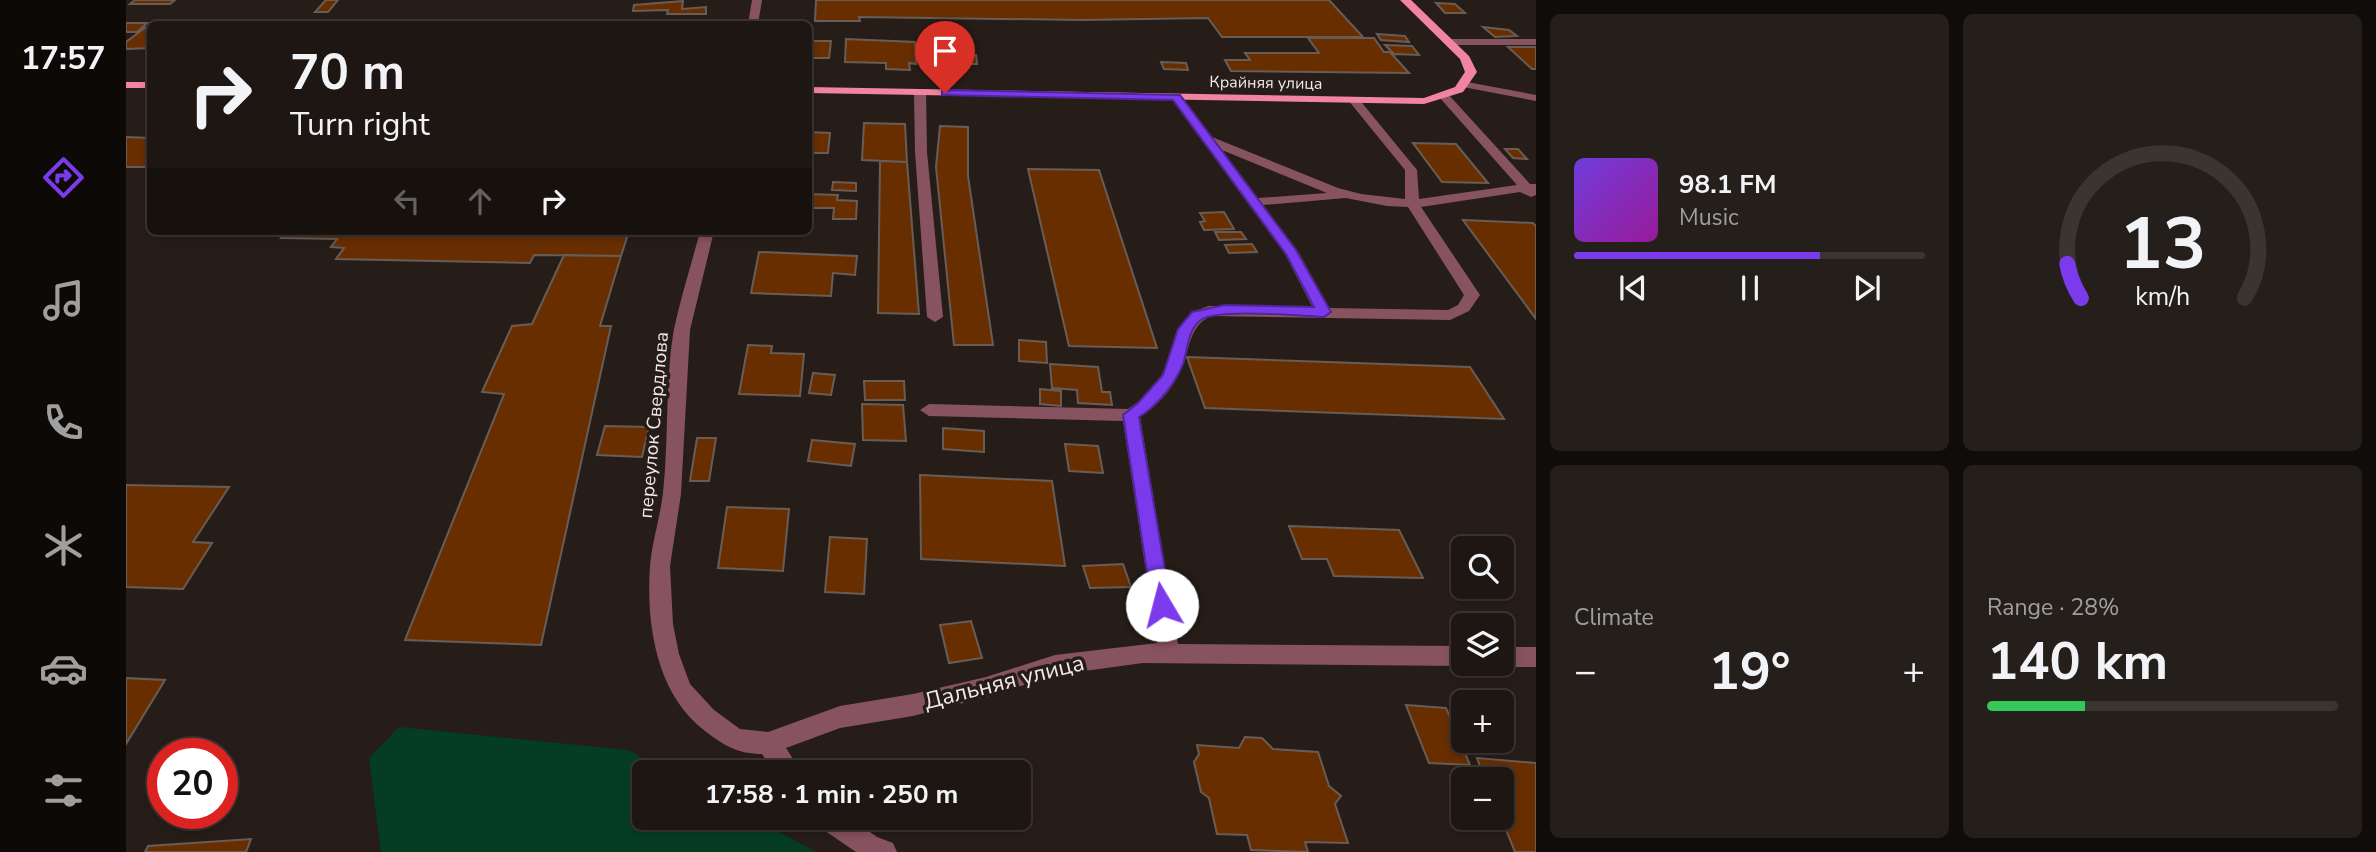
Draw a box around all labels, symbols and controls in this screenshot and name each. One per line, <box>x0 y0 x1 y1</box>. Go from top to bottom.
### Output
pin <box>915 21 975 93</box>
icon: arrive <box>926 32 964 70</box>
text: 17:57 <box>21 37 105 80</box>
text: 70 m <box>290 39 405 106</box>
icon: right <box>175 49 266 140</box>
street label: Крайняя улица <box>1209 71 1323 95</box>
text: Turn right <box>290 103 430 146</box>
icon: directions <box>39 153 88 202</box>
text: 98.1 FM <box>1679 167 1776 202</box>
icon: left <box>388 182 426 220</box>
icon: ahead <box>461 182 499 220</box>
icon: right <box>534 182 572 220</box>
text: 13 <box>2119 195 2206 295</box>
text: Music <box>1679 202 1739 233</box>
icon: previous <box>1614 269 1652 307</box>
icon: pause <box>1731 269 1769 307</box>
icon: next <box>1848 269 1886 307</box>
icon: music <box>39 276 88 325</box>
text: km/h <box>2135 280 2190 314</box>
street label: переулок Свердлова <box>633 331 675 519</box>
icon: phone <box>39 398 88 447</box>
icon: climate <box>39 521 88 570</box>
map controls <box>1451 536 1514 830</box>
button: search <box>1451 536 1514 599</box>
position arrow <box>1125 568 1199 642</box>
text: Range · 28% <box>1987 592 2119 623</box>
text: Climate <box>1574 602 1654 633</box>
button: layers <box>1451 613 1514 676</box>
text: 140 km <box>1987 626 2168 697</box>
text: 19° <box>1708 636 1791 707</box>
icon: car <box>39 644 88 693</box>
text: − <box>1574 646 1597 697</box>
text: + <box>1902 646 1925 697</box>
street label: Дальняя улица <box>921 647 1087 717</box>
button: + <box>1451 690 1514 753</box>
speed limit sign: 20 <box>147 738 238 829</box>
icon: filters <box>39 766 88 815</box>
button: − <box>1451 767 1514 830</box>
text: 17:58 · 1 min · 250 m <box>705 777 958 812</box>

